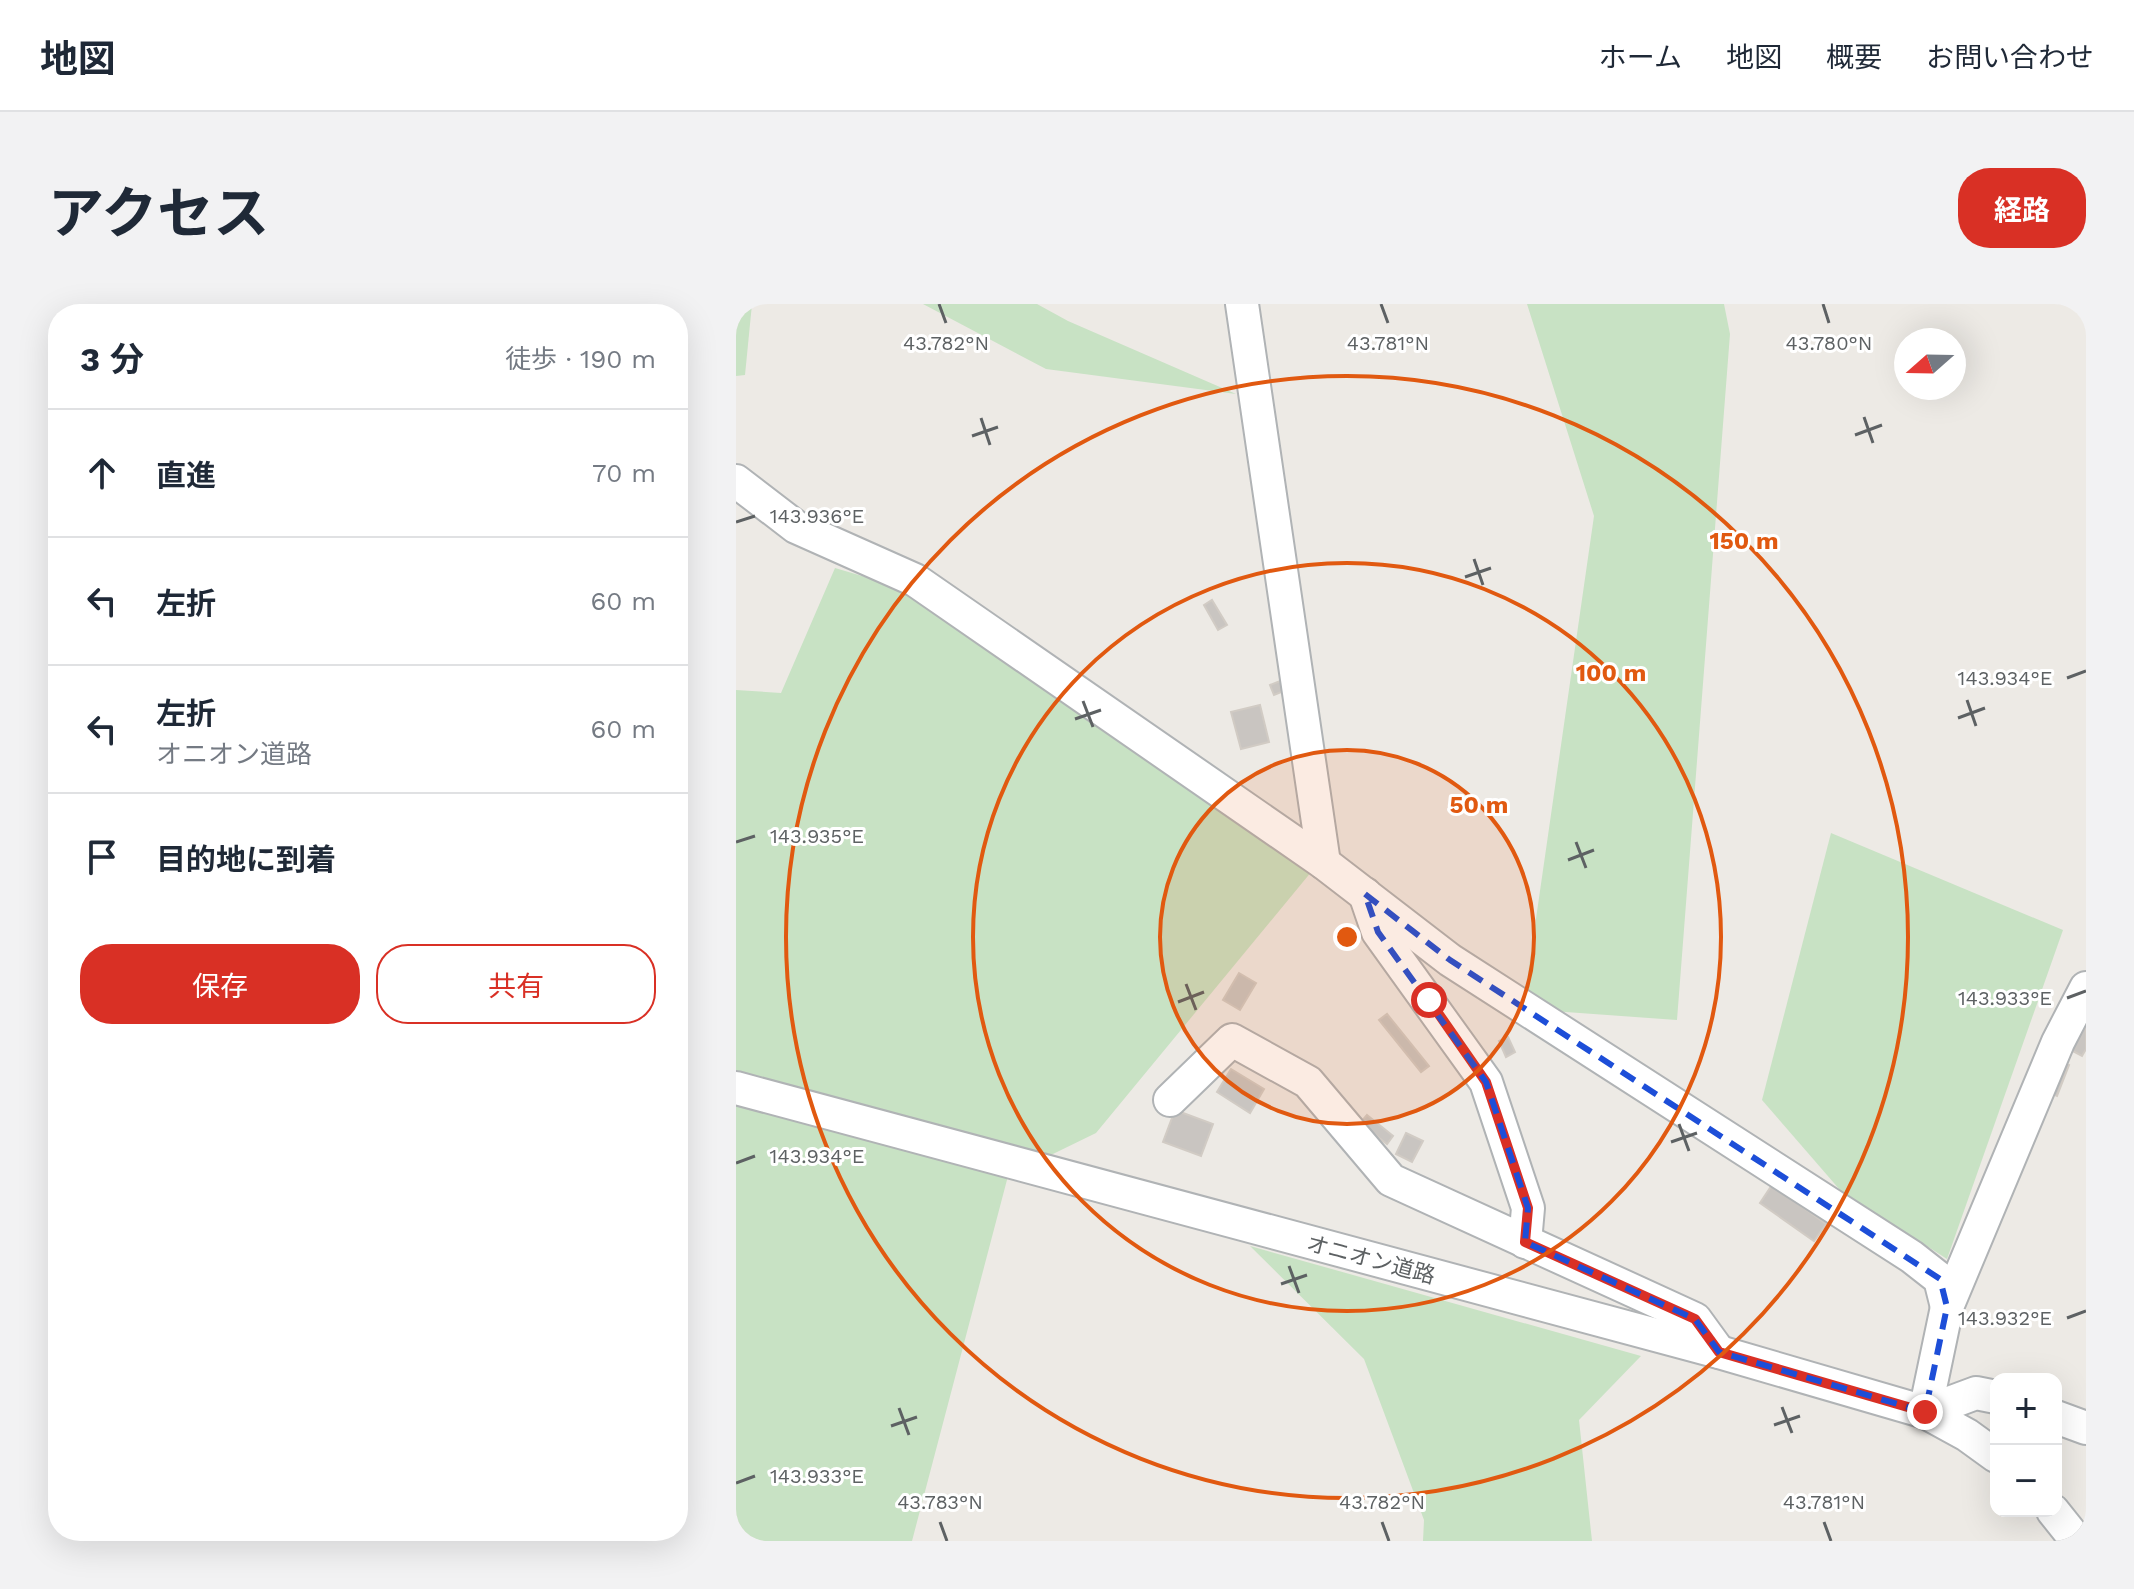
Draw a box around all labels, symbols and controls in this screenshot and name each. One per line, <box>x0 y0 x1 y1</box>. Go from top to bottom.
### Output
text: 地図 <box>40 37 116 81</box>
text: ホーム <box>1599 41 1682 74</box>
text: 地図 <box>1726 41 1782 74</box>
text: 概要 <box>1826 41 1882 74</box>
text: お問い合わせ <box>1926 41 2094 74</box>
button: 経路 <box>1958 168 2086 248</box>
text: アクセス <box>48 181 269 247</box>
north arrow <box>1894 328 1966 400</box>
text: 43.782°N <box>903 331 989 355</box>
text: 43.781°N <box>1347 331 1429 355</box>
text: 43.780°N <box>1786 331 1872 355</box>
text: 3 分 <box>80 339 144 379</box>
text: 徒歩 · 190 m <box>505 344 656 374</box>
icon: ahead <box>80 451 124 495</box>
text: 直進 <box>156 458 216 493</box>
text: 70 m <box>592 458 656 488</box>
text: 143.936°E <box>770 504 864 528</box>
text: 150 m <box>1709 527 1779 555</box>
icon: left <box>80 579 124 623</box>
text: 左折 <box>156 586 216 621</box>
text: 60 m <box>590 586 656 616</box>
text: 100 m <box>1576 659 1646 687</box>
text: 143.934°E <box>1958 666 2052 690</box>
text: 左折 <box>156 696 216 731</box>
icon: left <box>80 707 124 751</box>
text: 60 m <box>590 714 656 744</box>
text: オニオン道路 <box>156 739 312 769</box>
text: 50 m <box>1450 791 1508 819</box>
text: 143.935°E <box>770 824 864 848</box>
icon: arrive <box>80 835 124 879</box>
text: 目的地に到着 <box>156 842 336 877</box>
centre of rings <box>1333 923 1361 951</box>
button: 保存 <box>80 944 360 1024</box>
button: 共有 <box>376 944 656 1024</box>
route start <box>1411 982 1447 1018</box>
text: 143.933°E <box>1958 986 2052 1010</box>
text: 143.934°E <box>770 1144 864 1168</box>
street label: オニオン道路 <box>1304 1230 1438 1289</box>
text: 143.932°E <box>1958 1306 2052 1330</box>
map controls <box>1990 1373 2062 1517</box>
button: + <box>1990 1373 2062 1445</box>
route end <box>1907 1394 1943 1430</box>
button: − <box>1990 1445 2062 1517</box>
text: 143.933°E <box>770 1464 864 1488</box>
text: 43.783°N <box>897 1490 983 1514</box>
text: 43.782°N <box>1339 1490 1425 1514</box>
text: 43.781°N <box>1783 1490 1865 1514</box>

